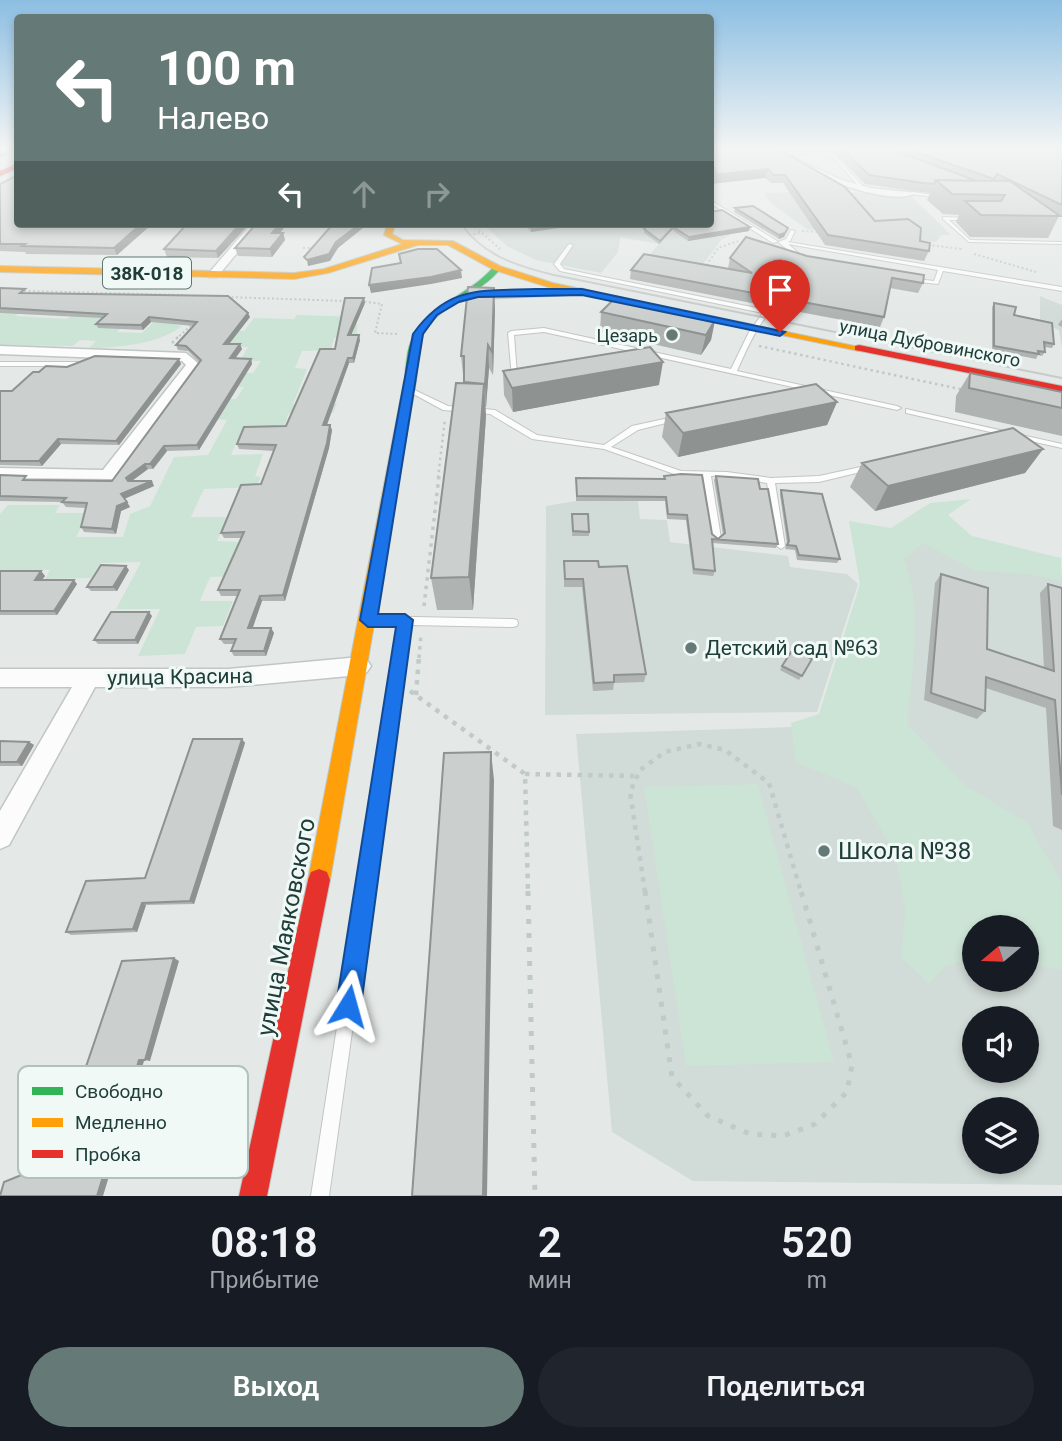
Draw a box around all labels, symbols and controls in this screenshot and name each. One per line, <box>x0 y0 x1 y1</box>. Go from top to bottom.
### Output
text: 100 m <box>157 40 296 97</box>
icon: left <box>42 42 133 133</box>
text: Налево <box>157 99 269 137</box>
icon: left <box>272 175 310 213</box>
icon: ahead <box>345 175 383 213</box>
icon: right <box>418 175 456 213</box>
road number: 38К-018 <box>103 258 191 288</box>
pin <box>750 260 810 332</box>
icon: arrive <box>761 271 799 309</box>
street label: улица Дубровинского <box>838 315 1022 371</box>
place label: Цезарь <box>596 325 658 346</box>
marker: Цезарь <box>664 327 680 343</box>
place label: Детский сад №63 <box>705 636 878 660</box>
marker: Детский сад №63 <box>683 640 699 656</box>
street label: улица Красина <box>107 664 253 690</box>
street label: улица Маяковского <box>251 816 321 1038</box>
place label: Школа №38 <box>838 837 971 865</box>
marker: Школа №38 <box>816 843 832 859</box>
north arrow <box>962 915 1040 992</box>
map controls <box>962 915 1039 1174</box>
position arrow <box>311 969 385 1043</box>
button: sound <box>962 1006 1039 1083</box>
legend <box>18 1066 248 1178</box>
text: Свободно <box>75 1080 163 1103</box>
button: layers <box>962 1097 1039 1174</box>
text: Медленно <box>75 1111 167 1134</box>
text: Пробка <box>75 1143 141 1166</box>
text: 08:18 <box>210 1218 318 1267</box>
text: 2 <box>538 1218 562 1267</box>
text: 520 <box>781 1218 853 1267</box>
text: Прибытие <box>209 1267 319 1294</box>
text: мин <box>528 1267 572 1294</box>
text: m <box>807 1267 827 1294</box>
button: Выход <box>28 1347 524 1427</box>
button: Поделиться <box>538 1347 1034 1427</box>

